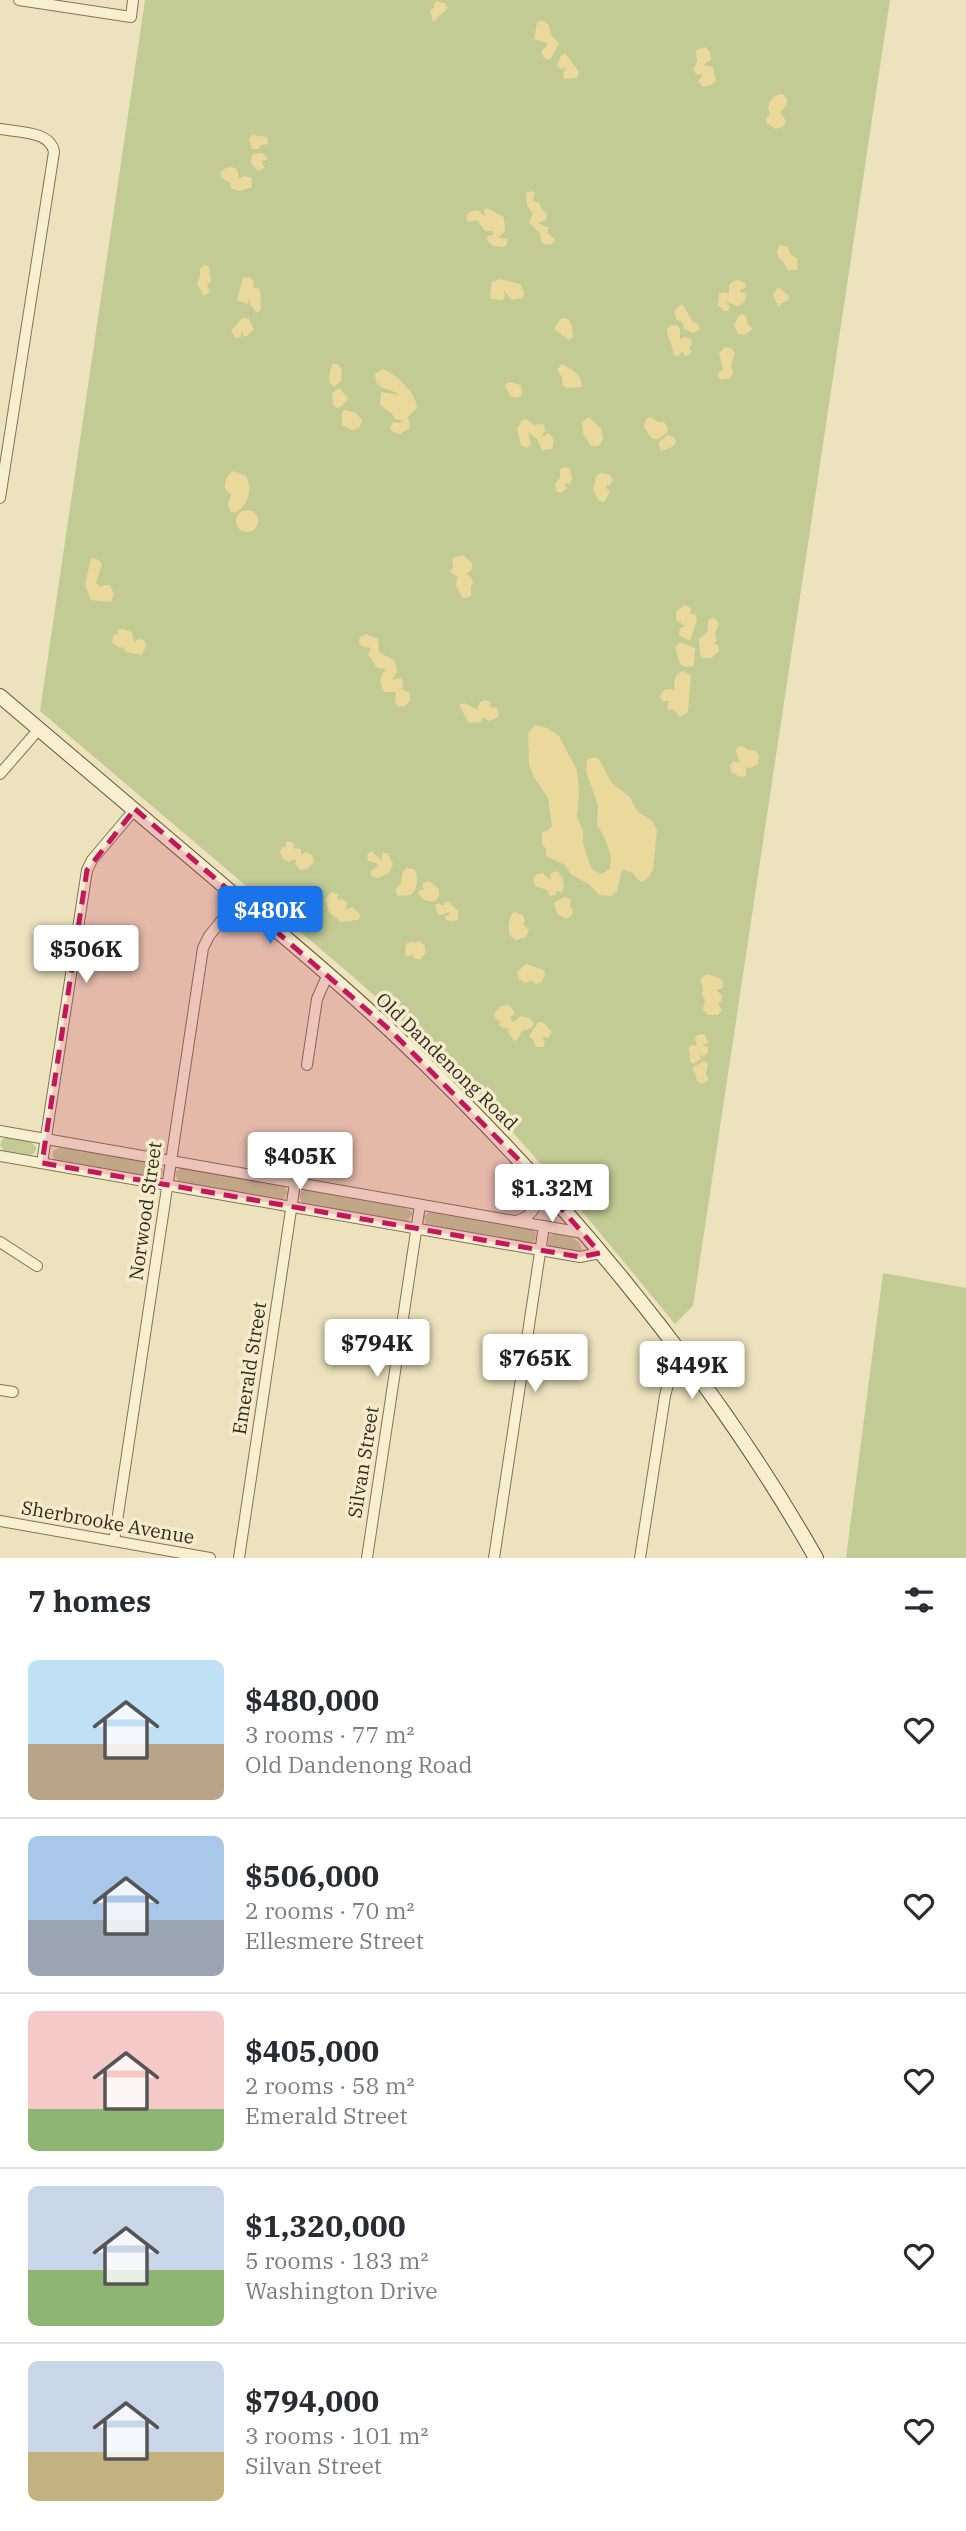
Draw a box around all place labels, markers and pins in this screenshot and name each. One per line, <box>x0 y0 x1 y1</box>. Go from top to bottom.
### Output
pin: $480K <box>221 886 319 946</box>
pin: $506K <box>37 926 135 985</box>
pin: $405K <box>251 1132 349 1192</box>
pin: $1.32M <box>495 1164 609 1224</box>
pin: $794K <box>328 1320 426 1379</box>
pin: $765K <box>486 1334 584 1394</box>
pin: $449K <box>643 1342 741 1401</box>

